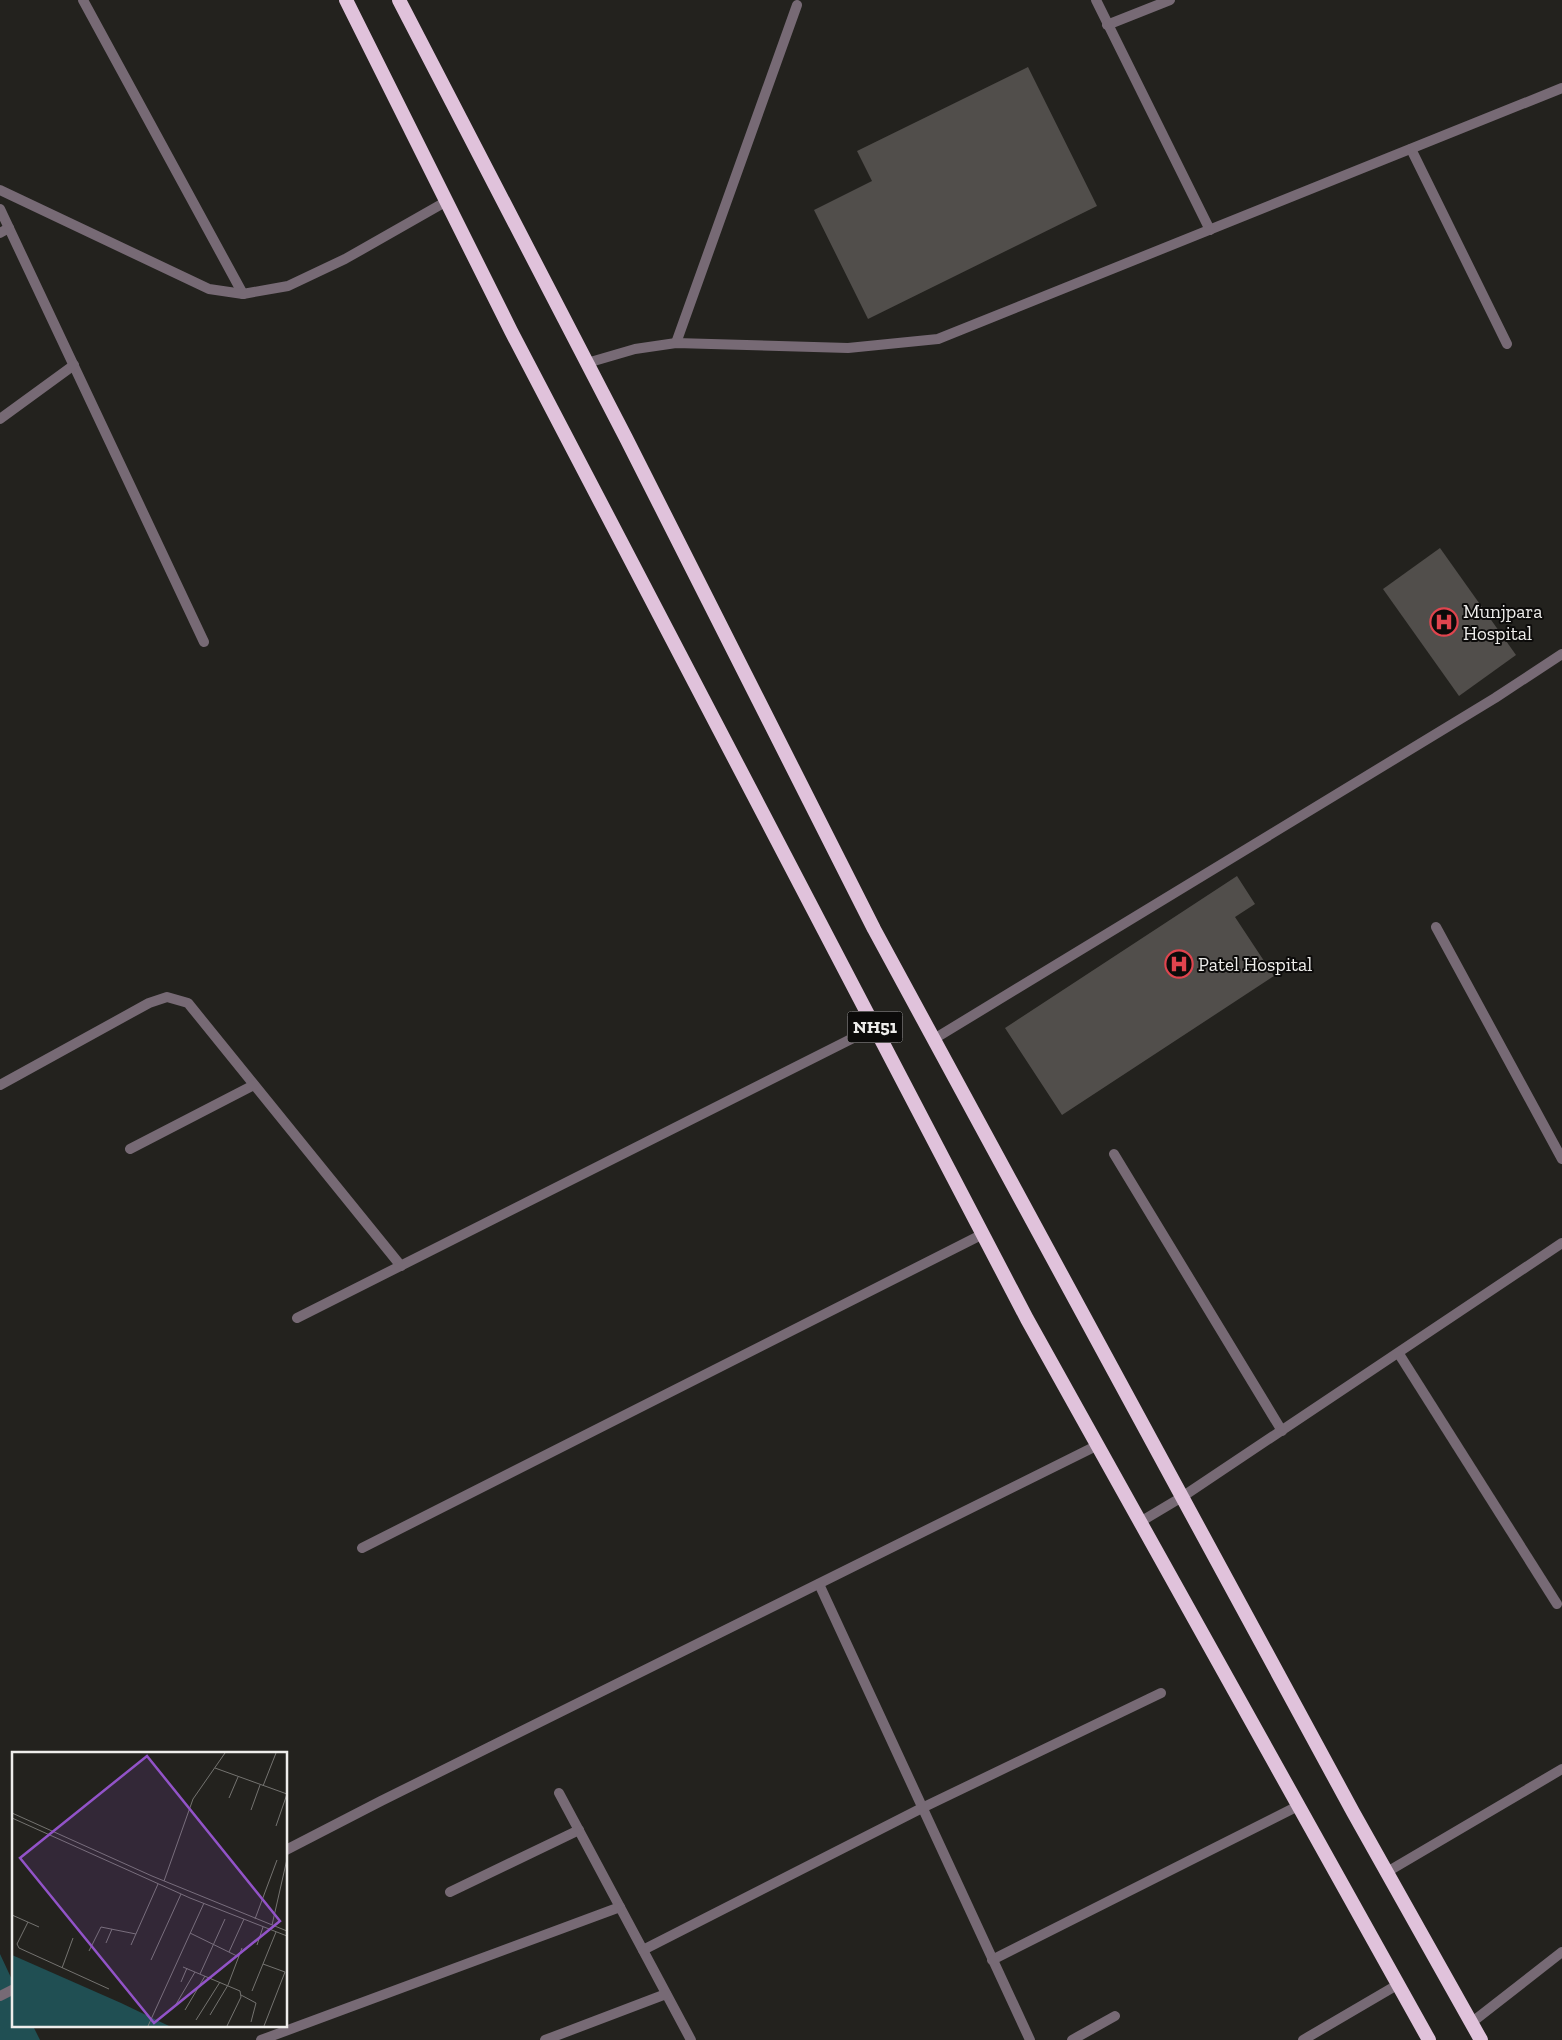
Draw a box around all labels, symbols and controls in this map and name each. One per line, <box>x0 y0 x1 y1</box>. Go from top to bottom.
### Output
place label: Munjpara Hospital <box>1463 600 1543 645</box>
hospital icon: Munjpara Hospital <box>1429 607 1459 637</box>
hospital icon: Patel Hospital <box>1164 949 1194 979</box>
place label: Patel Hospital <box>1198 953 1312 976</box>
road number: NH51 <box>848 1012 902 1042</box>
inset map <box>12 1752 288 2028</box>

